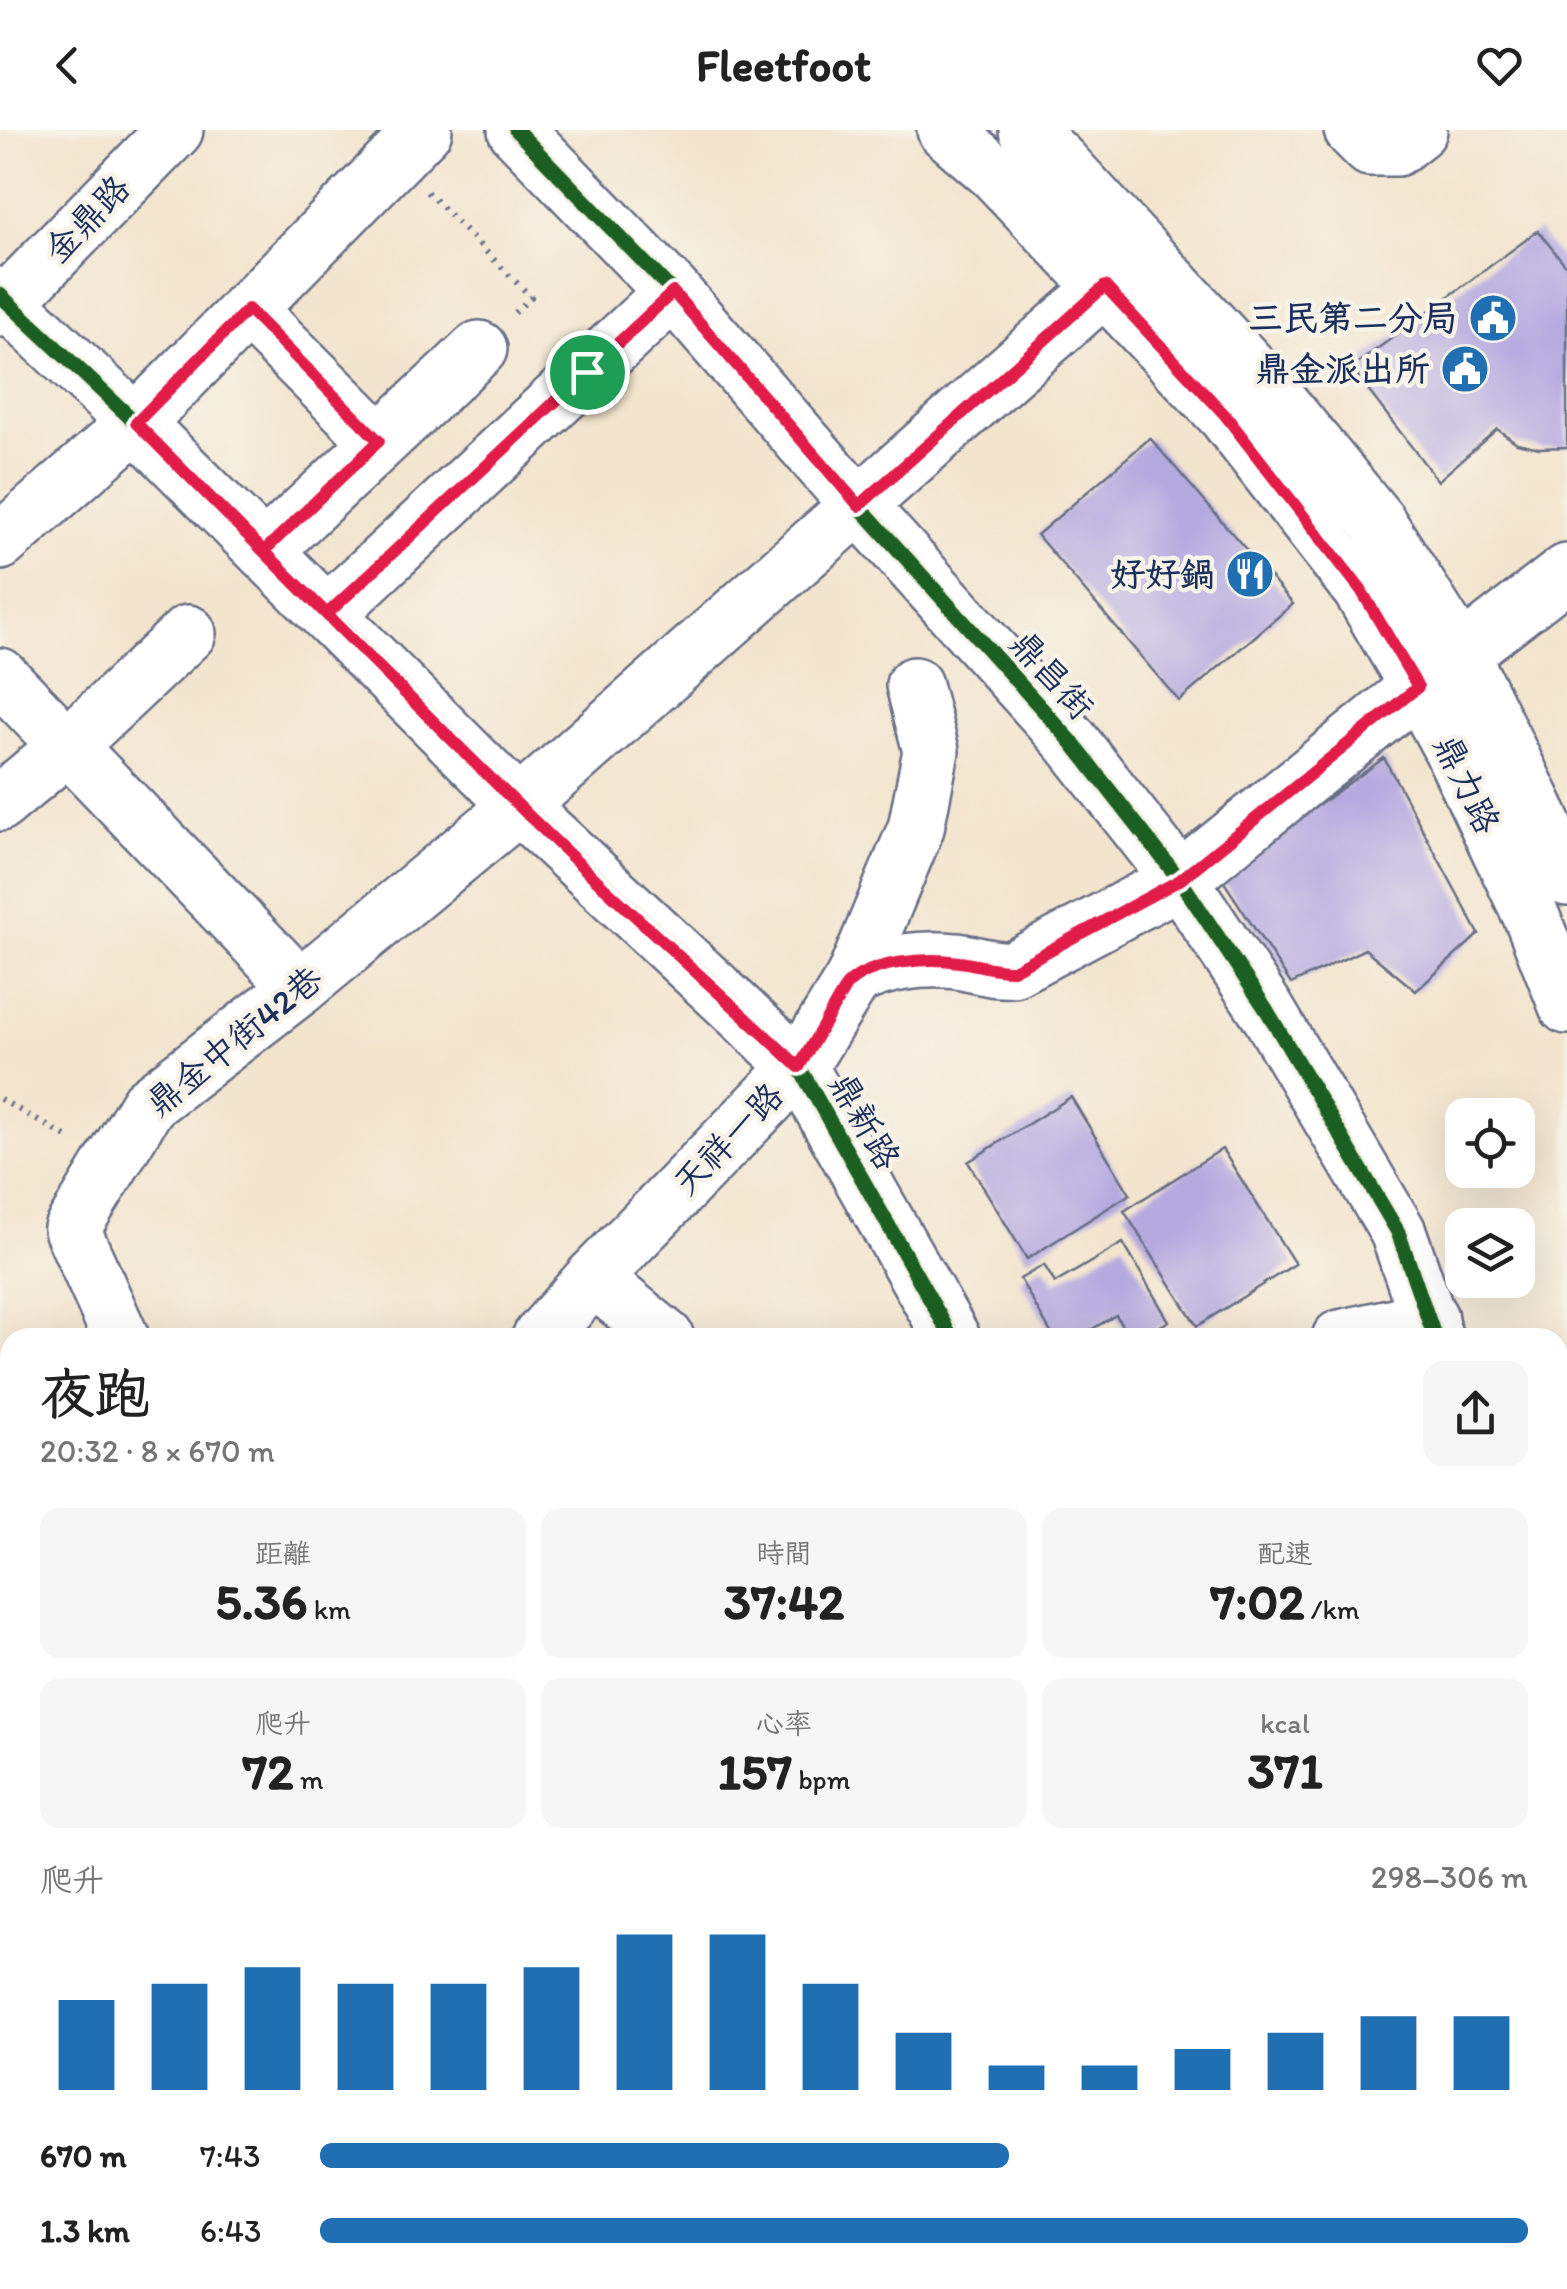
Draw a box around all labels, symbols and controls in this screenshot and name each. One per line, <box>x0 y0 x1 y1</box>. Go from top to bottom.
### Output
icon: back <box>40 38 95 93</box>
text: Fleetfoot <box>696 38 871 92</box>
icon: heart <box>1472 38 1527 93</box>
street label: 金鼎路 <box>35 167 139 271</box>
public building icon: 三民第二分局 <box>1467 292 1519 344</box>
place label: 三民第二分局 <box>1248 297 1458 339</box>
pin <box>545 330 630 415</box>
public building icon: 鼎金派出所 <box>1439 343 1491 395</box>
icon: arrive <box>560 345 615 400</box>
place label: 鼎金派出所 <box>1255 348 1430 390</box>
restaurant icon: 好好鍋 <box>1224 548 1276 600</box>
place label: 好好鍋 <box>1110 553 1215 595</box>
street label: 鼎昌街 <box>1001 622 1103 728</box>
street label: 鼎力路 <box>1425 728 1509 840</box>
street label: 鼎金中街42巷 <box>137 957 331 1125</box>
street label: 鼎新路 <box>821 1065 909 1177</box>
street label: 天祥一路 <box>664 1074 792 1204</box>
map controls <box>1445 1098 1535 1298</box>
button: locate <box>1445 1098 1535 1188</box>
button: layers <box>1445 1208 1535 1298</box>
text: 夜跑 <box>40 1361 150 1427</box>
button: share <box>1423 1361 1528 1466</box>
text: 20:32 · 8 × 670 m <box>40 1432 275 1470</box>
text: 距離 <box>255 1536 311 1570</box>
text: 時間 <box>756 1536 812 1570</box>
text: 配速 <box>1257 1536 1313 1570</box>
text: 5.36 <box>215 1571 307 1632</box>
text: 37:42 <box>724 1571 844 1632</box>
text: 7:02 <box>1210 1571 1305 1632</box>
text: km <box>307 1592 351 1626</box>
text: /km <box>1305 1592 1360 1626</box>
text: 爬升 <box>255 1706 311 1740</box>
text: 心率 <box>756 1706 812 1740</box>
text: kcal <box>1260 1706 1310 1740</box>
text: 371 <box>1247 1740 1323 1801</box>
text: 72 <box>243 1741 294 1802</box>
text: 157 <box>718 1741 792 1802</box>
text: m <box>294 1762 323 1796</box>
text: bpm <box>792 1762 850 1796</box>
text: 298–306 m <box>1371 1858 1528 1896</box>
text: 爬升 <box>40 1861 104 1899</box>
text: 670 m <box>40 2137 127 2175</box>
text: 7:43 <box>200 2137 260 2175</box>
text: 1.3 km <box>40 2212 130 2250</box>
text: 6:43 <box>200 2212 261 2250</box>

